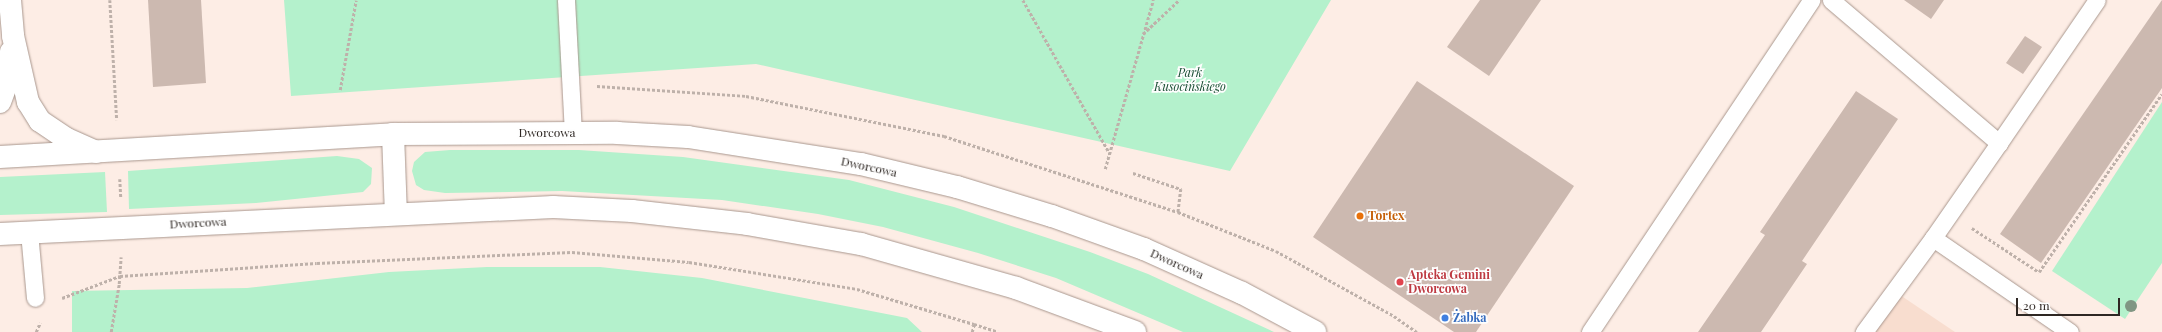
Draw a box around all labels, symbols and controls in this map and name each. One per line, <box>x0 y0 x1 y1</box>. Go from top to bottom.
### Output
park label: Park Kusocińskiego <box>1154 66 1226 94</box>
street label: Dworcowa <box>519 126 575 140</box>
street label: Dworcowa <box>840 154 898 180</box>
place label: Tortex <box>1368 209 1404 223</box>
marker: Tortex <box>1355 211 1365 221</box>
street label: Dworcowa <box>169 214 227 232</box>
street label: Dworcowa <box>1148 246 1206 282</box>
place label: Apteka Gemini Dworcowa <box>1408 268 1490 296</box>
marker: Apteka Gemini Dworcowa <box>1395 277 1405 287</box>
scale bar <box>2018 290 2122 316</box>
text: 20 m <box>2023 297 2050 313</box>
place label: Żabka <box>1453 311 1487 325</box>
marker: Żabka <box>1440 313 1450 323</box>

